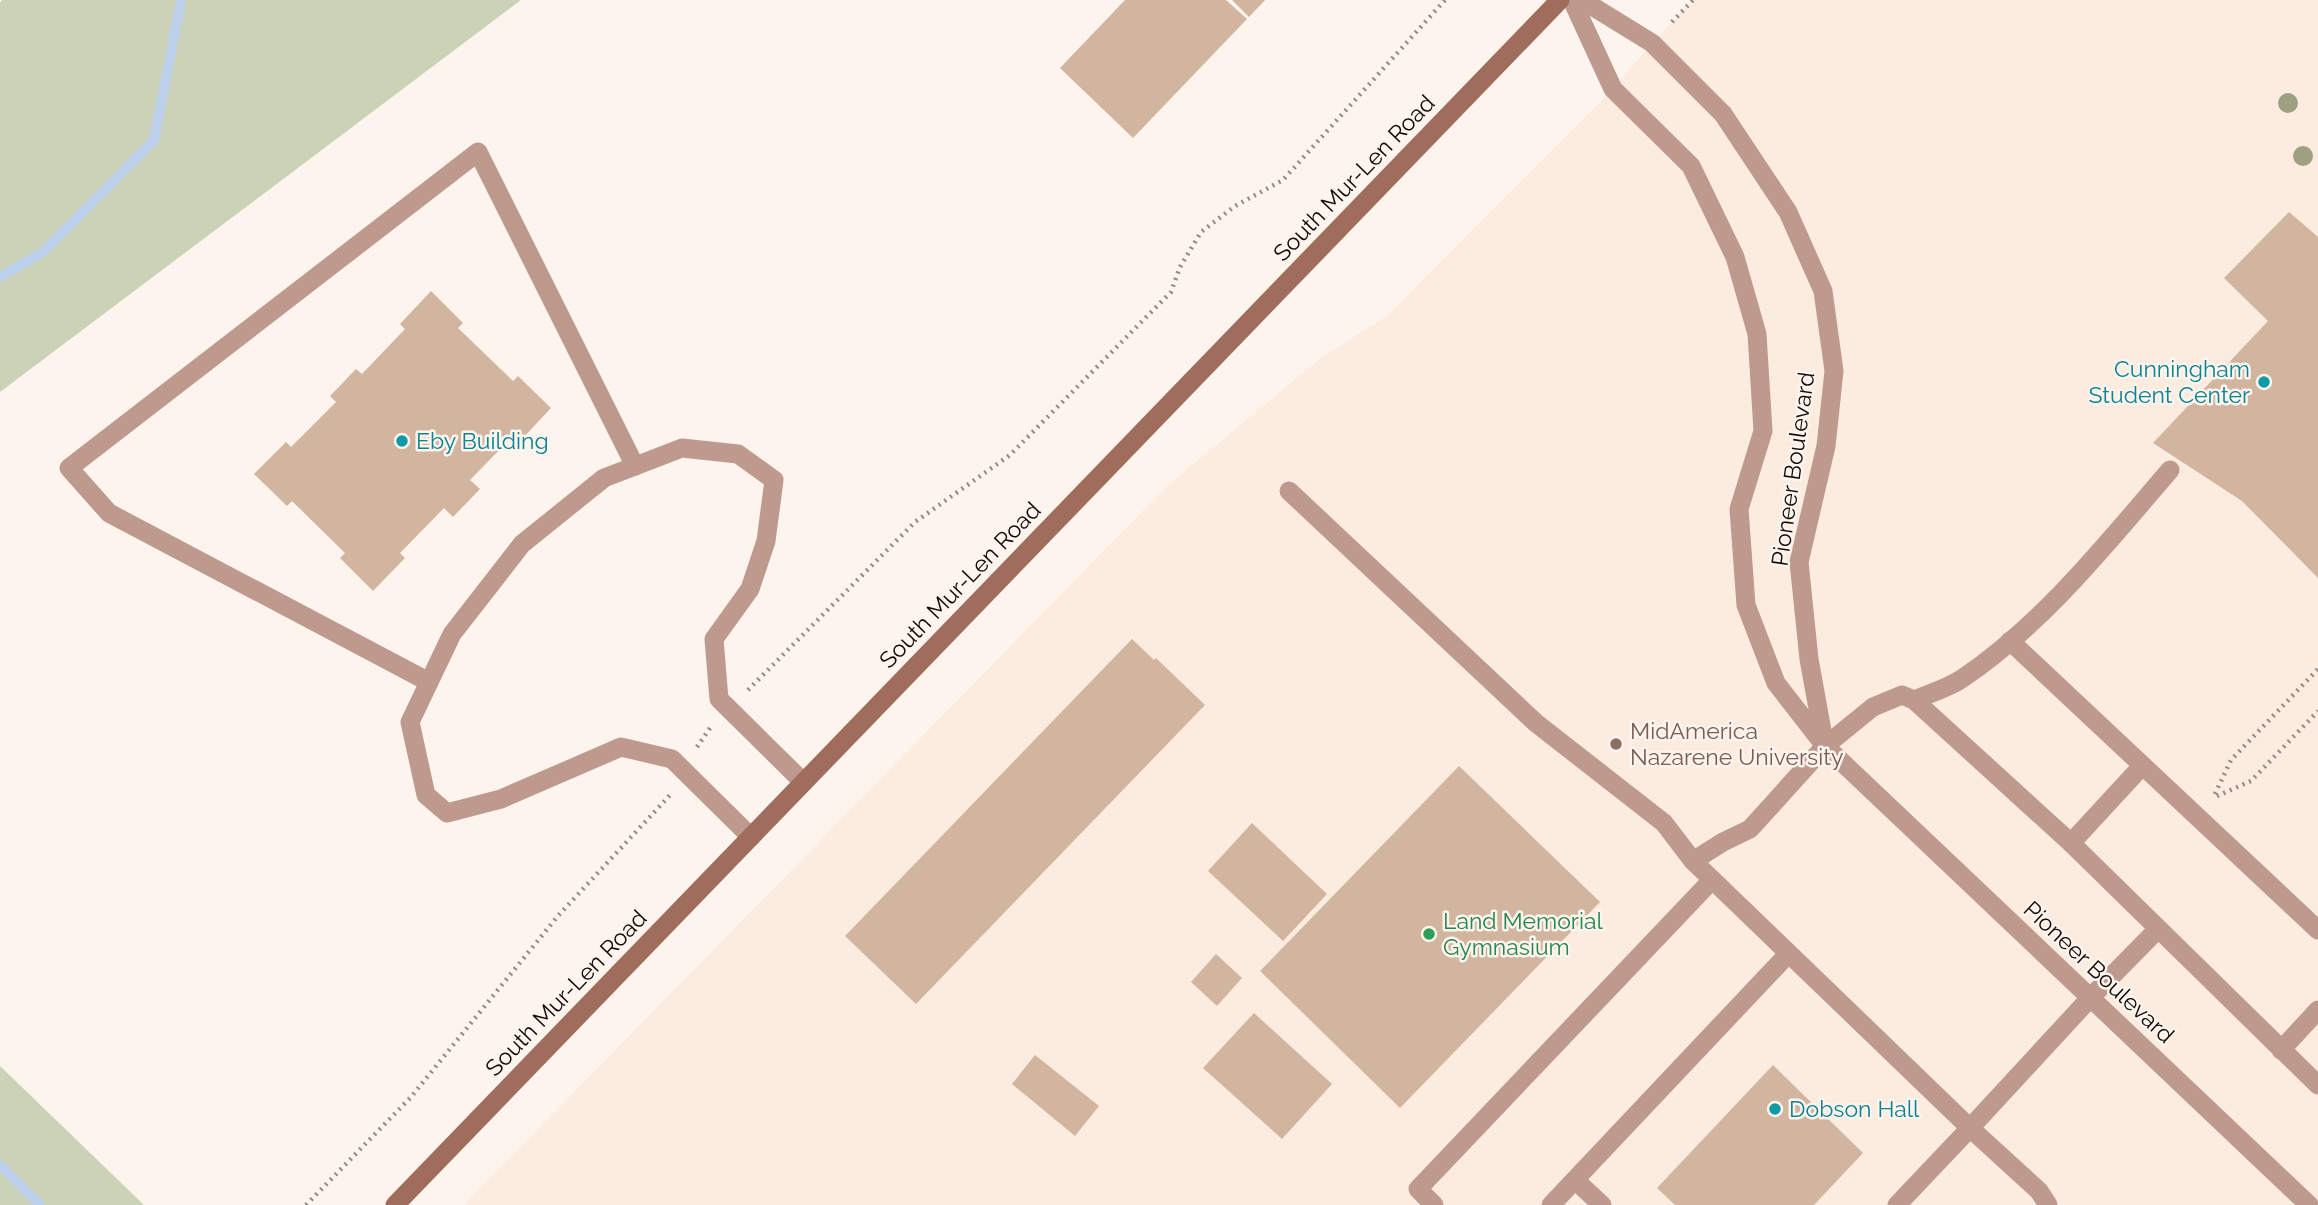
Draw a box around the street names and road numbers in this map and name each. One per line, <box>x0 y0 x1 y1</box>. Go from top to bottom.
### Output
street label: South Mur-Len Road <box>1267 89 1440 266</box>
street label: Pioneer Boulevard <box>1766 370 1819 568</box>
street label: South Mur-Len Road <box>873 496 1046 673</box>
street label: Pioneer Boulevard <box>2019 895 2180 1048</box>
street label: South Mur-Len Road <box>479 904 652 1081</box>

